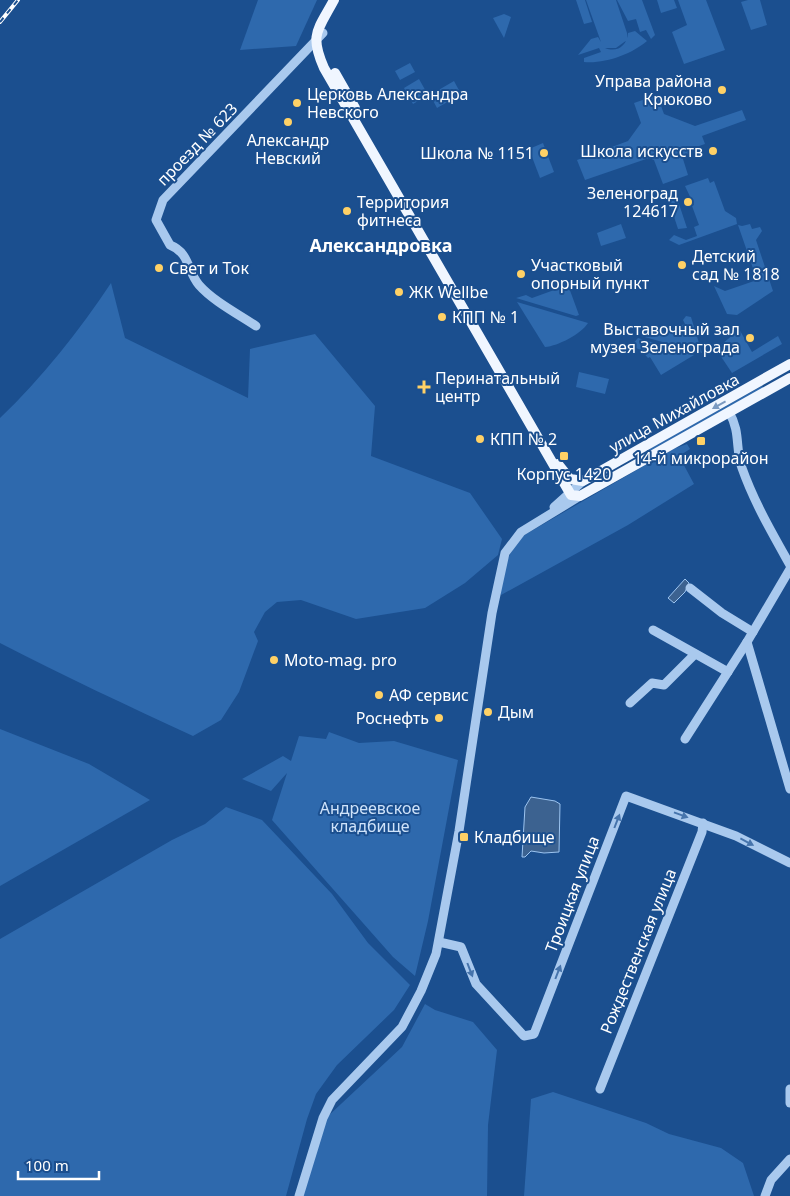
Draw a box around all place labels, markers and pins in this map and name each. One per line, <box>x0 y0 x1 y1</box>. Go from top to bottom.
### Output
place label: Управа района Крюково <box>595 70 712 110</box>
place label: Церковь Александра Невского <box>307 83 469 123</box>
marker: Управа района Крюково <box>716 84 728 96</box>
marker: Церковь Александра Невского <box>291 97 303 109</box>
marker: Александр Невский <box>282 116 294 128</box>
place label: Александр Невский <box>247 129 329 169</box>
place label: Школа искусств <box>580 140 703 162</box>
place label: Школа № 1151 <box>420 142 534 164</box>
marker: Школа искусств <box>707 145 719 157</box>
marker: Школа № 1151 <box>538 147 550 159</box>
place label: Зеленоград 124617 <box>587 182 678 222</box>
place label: Территория фитнеса <box>357 191 449 231</box>
marker: Зеленоград 124617 <box>682 196 694 208</box>
marker: Территория фитнеса <box>341 205 353 217</box>
place label: Детский сад № 1818 <box>692 245 780 285</box>
place label: Участковый опорный пункт <box>531 254 650 294</box>
place label: Свет и Ток <box>169 257 249 279</box>
marker: Детский сад № 1818 <box>676 259 688 271</box>
marker: Свет и Ток <box>153 262 165 274</box>
marker: Участковый опорный пункт <box>515 268 527 280</box>
place label: ЖК Wellbe <box>409 281 488 303</box>
marker: ЖК Wellbe <box>393 286 405 298</box>
place label: КПП № 1 <box>452 306 519 328</box>
marker: КПП № 1 <box>436 311 448 323</box>
place label: Выставочный зал музея Зеленограда <box>590 318 740 358</box>
marker: Выставочный зал музея Зеленограда <box>744 332 756 344</box>
place label: Перинатальный центр <box>435 367 560 407</box>
marker: Перинатальный центр <box>417 380 431 394</box>
place label: КПП № 2 <box>490 428 557 450</box>
marker: КПП № 2 <box>474 433 486 445</box>
marker: 14-й микрорайон <box>695 435 707 447</box>
place label: 14-й микрорайон <box>633 447 769 469</box>
marker: Корпус 1420 <box>558 450 570 462</box>
place label: Корпус 1420 <box>517 463 611 485</box>
place label: Moto-mag. pro <box>284 649 397 671</box>
marker: Moto-mag. pro <box>268 654 280 666</box>
place label: АФ сервис <box>389 684 469 706</box>
marker: АФ сервис <box>373 689 385 701</box>
place label: Дым <box>498 701 534 723</box>
marker: Дым <box>482 706 494 718</box>
place label: Роснефть <box>356 707 429 729</box>
marker: Роснефть <box>433 712 445 724</box>
place label: Кладбище <box>474 826 555 848</box>
marker: Кладбище <box>458 831 470 843</box>

